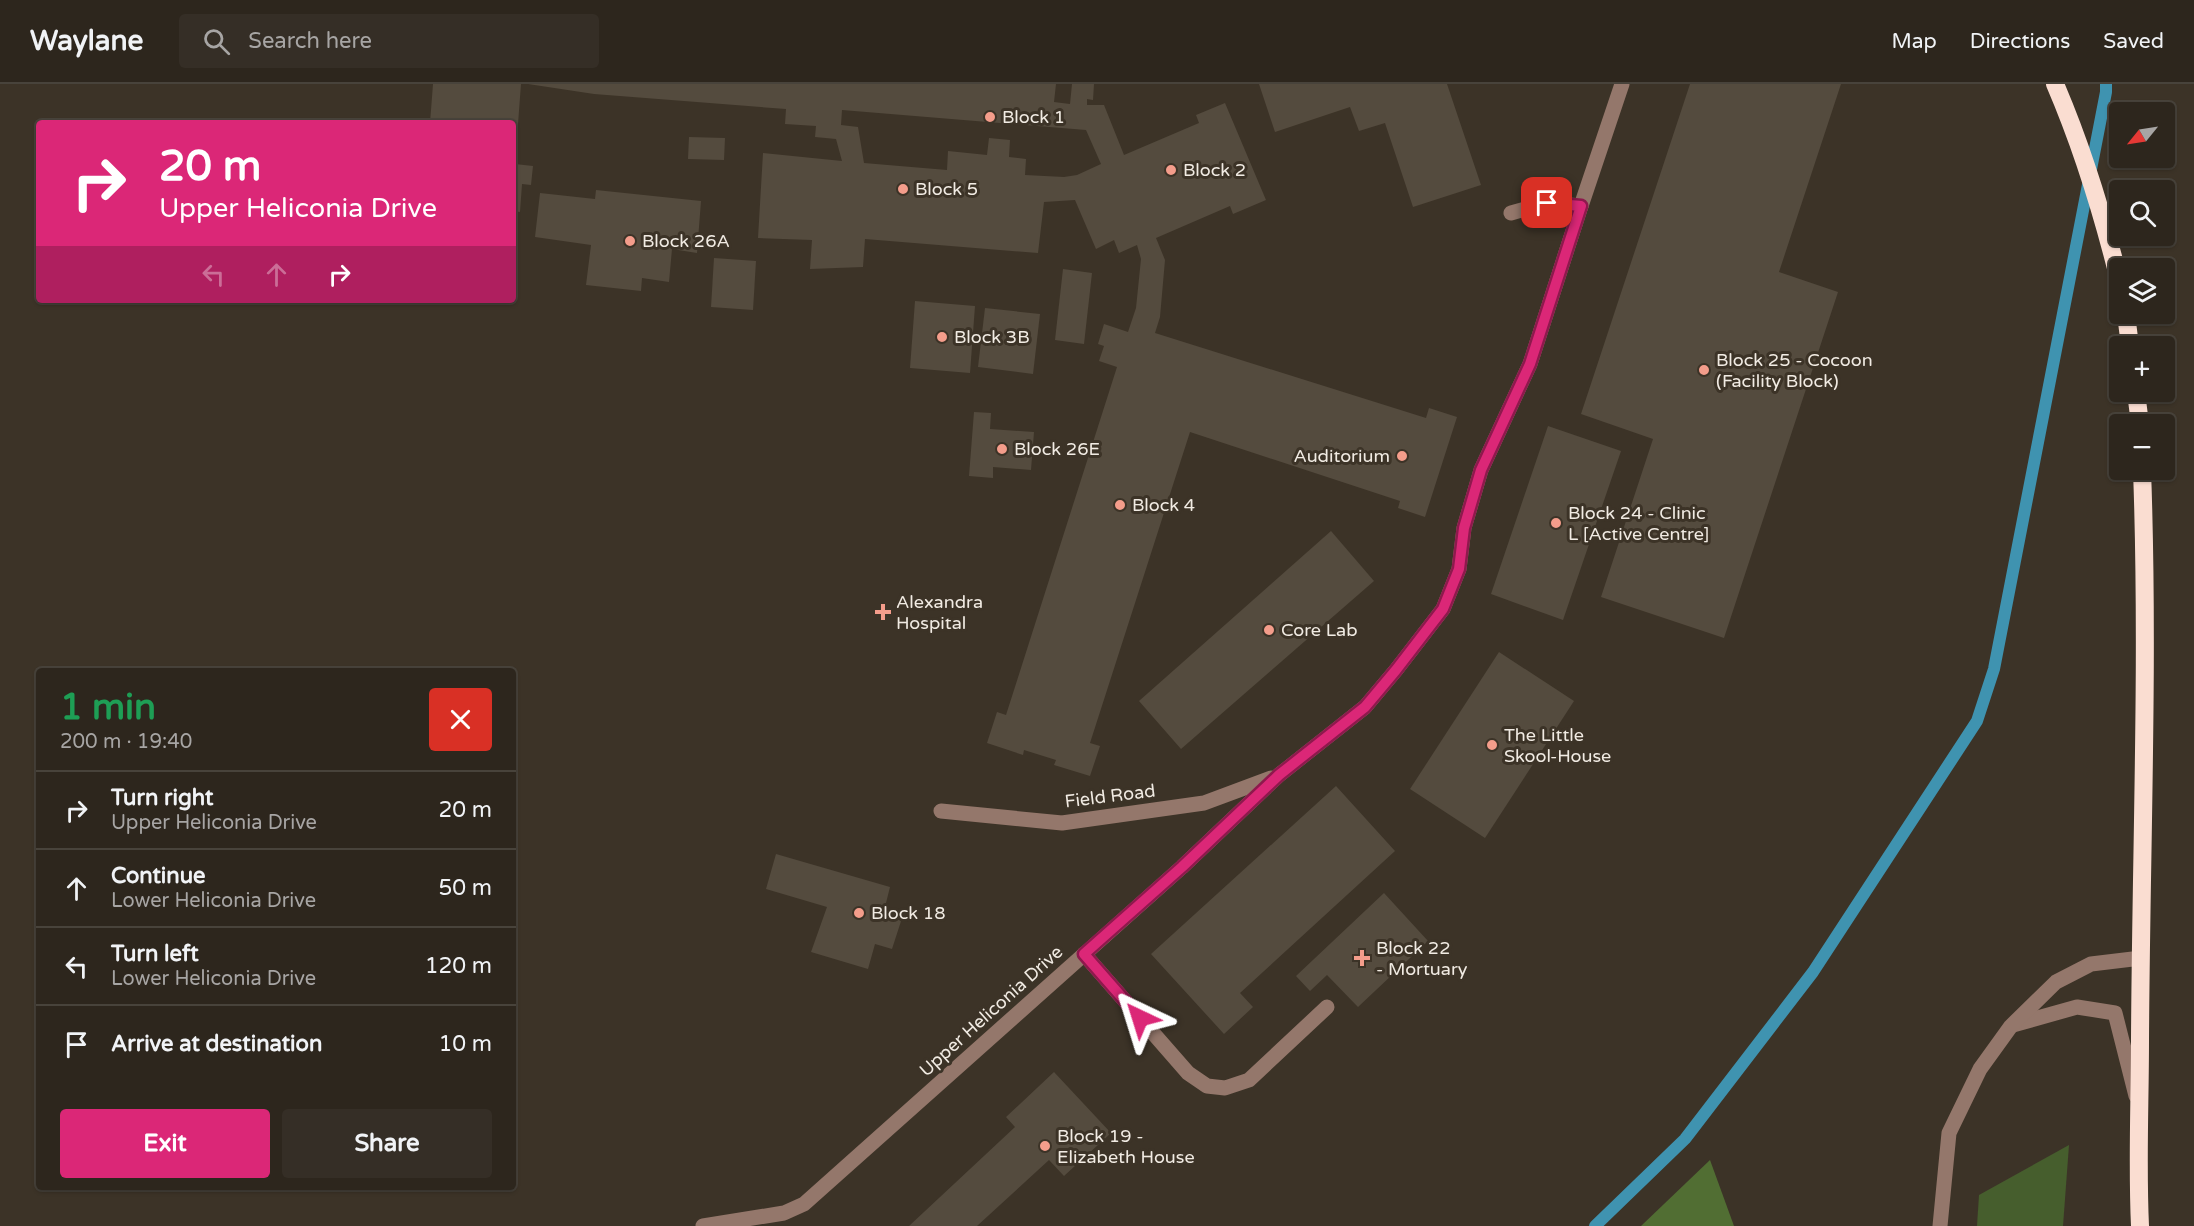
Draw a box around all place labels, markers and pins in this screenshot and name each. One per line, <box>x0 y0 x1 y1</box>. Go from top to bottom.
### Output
place label: Block 1 <box>1002 106 1065 128</box>
marker: Block 1 <box>983 110 997 124</box>
place label: Block 2 <box>1183 159 1246 181</box>
marker: Block 2 <box>1164 163 1178 177</box>
pin <box>1521 177 1572 228</box>
place label: Block 5 <box>915 178 978 200</box>
marker: Block 5 <box>896 182 910 196</box>
place label: Block 26A <box>642 230 730 252</box>
marker: Block 26A <box>623 234 637 248</box>
place label: Block 3B <box>954 326 1030 348</box>
marker: Block 3B <box>935 330 949 344</box>
place label: Block 25 - Cocoon (Facility Block) <box>1716 349 1873 392</box>
marker: Block 25 - Cocoon (Facility Block) <box>1697 363 1711 377</box>
place label: Block 26E <box>1014 438 1100 460</box>
marker: Block 26E <box>995 442 1009 456</box>
place label: Auditorium <box>1293 445 1390 467</box>
marker: Auditorium <box>1395 449 1409 463</box>
place label: Block 4 <box>1132 494 1195 516</box>
marker: Block 4 <box>1113 498 1127 512</box>
place label: Block 24 - Clinic L [Active Centre] <box>1568 502 1709 545</box>
marker: Block 24 - Clinic L [Active Centre] <box>1549 516 1563 530</box>
place label: Alexandra Hospital <box>896 591 983 634</box>
marker: Alexandra Hospital <box>874 603 892 621</box>
place label: Core Lab <box>1281 619 1358 641</box>
marker: Core Lab <box>1262 623 1276 637</box>
place label: The Little Skool-House <box>1504 724 1611 767</box>
marker: The Little Skool-House <box>1485 738 1499 752</box>
place label: Block 18 <box>871 902 945 924</box>
marker: Block 18 <box>852 906 866 920</box>
place label: Block 22 - Mortuary <box>1376 937 1468 980</box>
marker: Block 22 - Mortuary <box>1353 949 1371 967</box>
place label: Block 19 - Elizabeth House <box>1057 1125 1195 1168</box>
marker: Block 19 - Elizabeth House <box>1038 1139 1052 1153</box>

